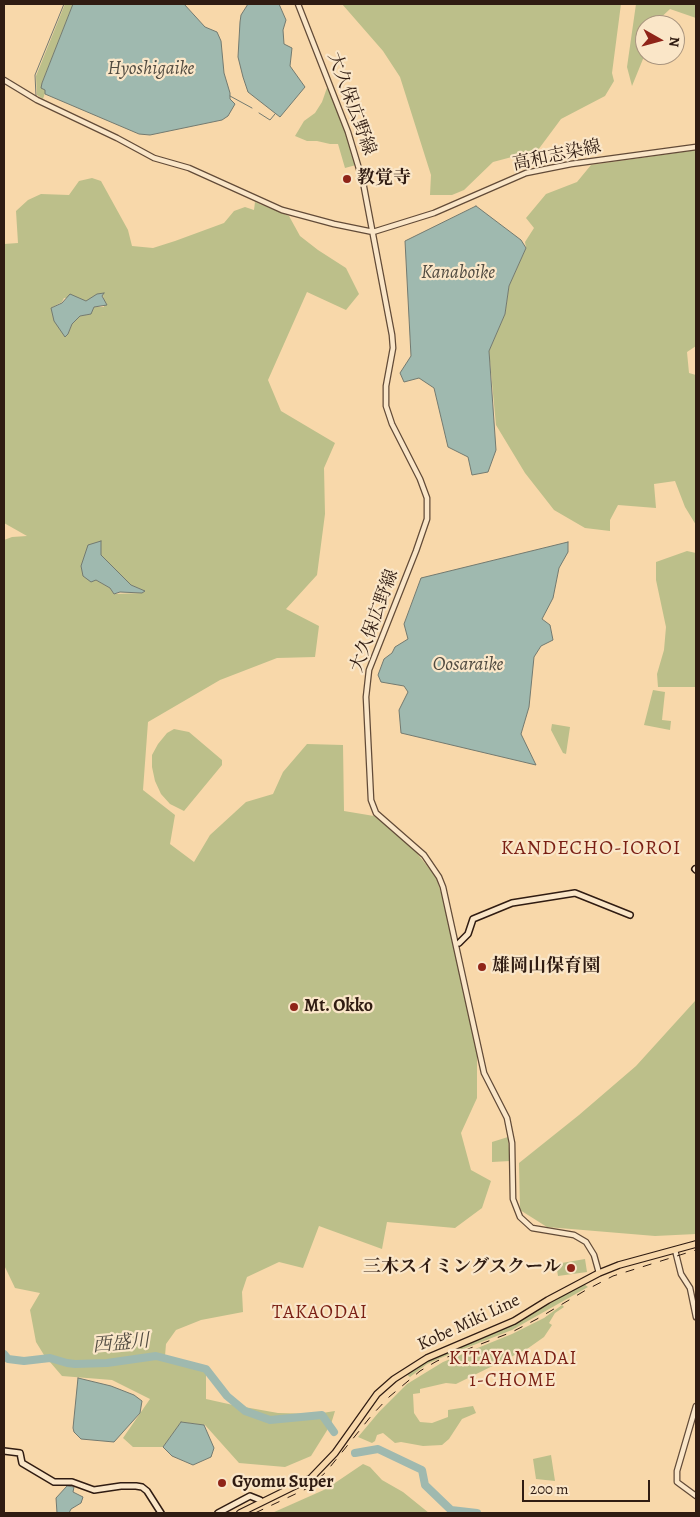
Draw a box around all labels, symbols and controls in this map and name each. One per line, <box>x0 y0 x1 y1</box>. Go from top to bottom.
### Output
north arrow <box>635 15 685 65</box>
text: N <box>664 36 684 48</box>
street label: 大久保広野線 <box>322 50 380 158</box>
water label: Hyoshigaike <box>108 58 194 80</box>
street label: 高和志染線 <box>511 136 603 176</box>
place label: 教覚寺 <box>357 168 411 190</box>
marker: 教覚寺 <box>341 173 353 185</box>
water label: Kanaboike <box>421 262 495 284</box>
street label: 大久保広野線 <box>346 567 404 675</box>
water label: Oosaraike <box>433 654 503 676</box>
district label: KANDECHO-IOROI <box>499 837 683 861</box>
place label: 雄岡山保育園 <box>492 956 600 978</box>
marker: 雄岡山保育園 <box>476 961 488 973</box>
place label: Mt. Okko <box>304 996 373 1018</box>
marker: Mt. Okko <box>288 1001 300 1013</box>
place label: 三木スイミングスクール <box>363 1257 561 1279</box>
marker: 三木スイミングスクール <box>565 1262 577 1274</box>
street label: Kobe Miki Line <box>414 1290 524 1356</box>
district label: TAKAODAI <box>271 1302 369 1324</box>
water label: 西盛川 <box>92 1330 150 1358</box>
district label: KITAYAMADAI 1-CHOME <box>447 1348 579 1392</box>
scale bar <box>525 1470 652 1502</box>
place label: Gyomu Super <box>232 1472 334 1494</box>
marker: Gyomu Super <box>216 1477 228 1489</box>
text: 200 m <box>530 1479 569 1499</box>

